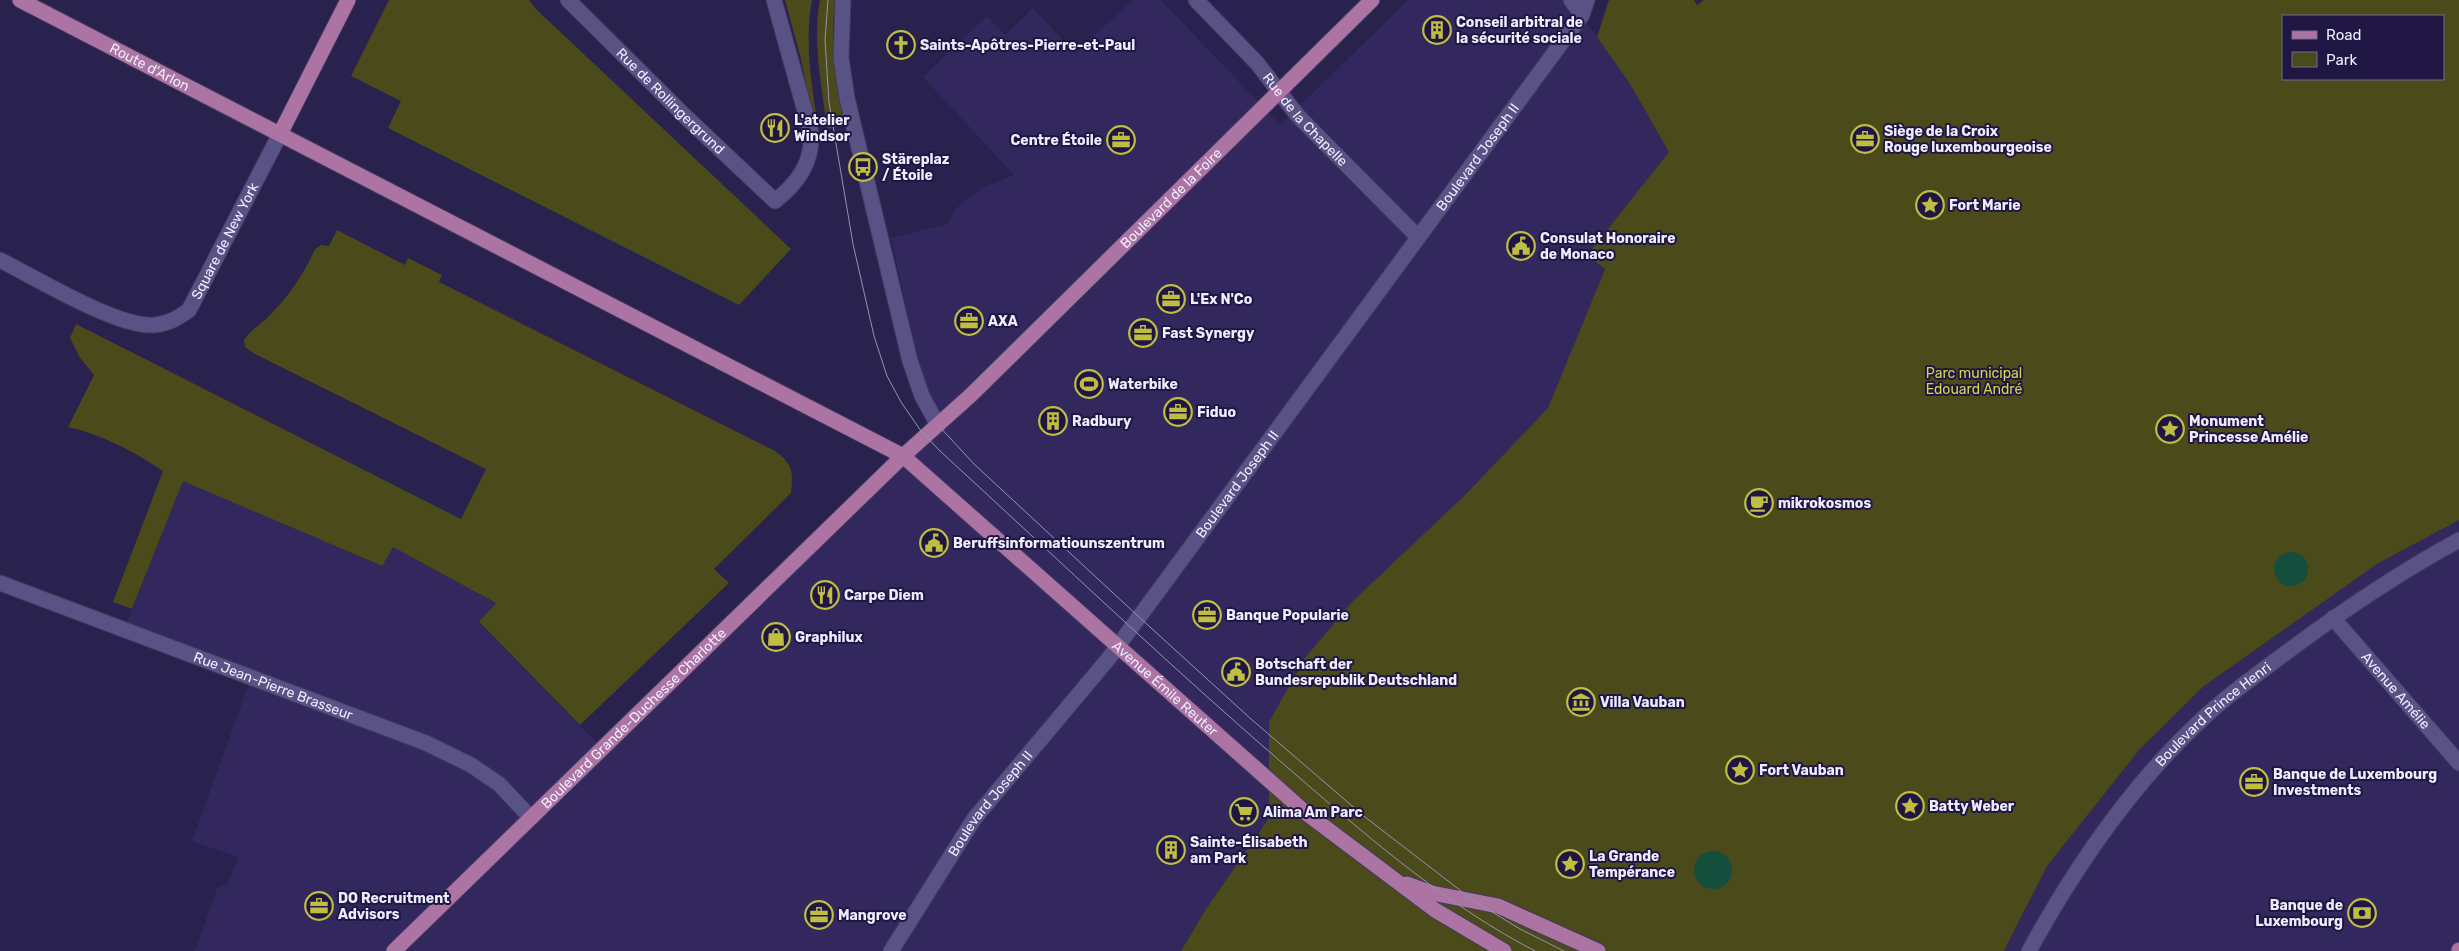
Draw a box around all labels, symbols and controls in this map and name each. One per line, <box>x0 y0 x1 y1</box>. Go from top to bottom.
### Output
place label: Conseil arbitral de la sécurité sociale <box>1456 14 1583 47</box>
building icon: Conseil arbitral de la sécurité sociale <box>1422 15 1452 45</box>
legend <box>2282 15 2444 80</box>
text: Road <box>2326 26 2362 44</box>
church icon: Saints-Apôtres-Pierre-et-Paul <box>886 30 916 60</box>
place label: Saints-Apôtres-Pierre-et-Paul <box>920 37 1135 54</box>
street label: Route d'Arlon <box>107 39 192 95</box>
street label: Rue de Rollingergrund <box>613 44 728 158</box>
text: Park <box>2326 51 2357 69</box>
street label: Rue de la Chapelle <box>1259 69 1351 170</box>
street label: Boulevard Joseph II <box>1433 100 1523 214</box>
place label: L'atelier Windsor <box>794 112 851 145</box>
restaurant icon: L'atelier Windsor <box>760 113 790 143</box>
place label: Siège de la Croix Rouge luxembourgeoise <box>1884 123 2052 156</box>
office icon: Siège de la Croix Rouge luxembourgeoise <box>1850 124 1880 154</box>
office icon: Centre Étoile <box>1106 125 1136 155</box>
place label: Centre Étoile <box>1011 131 1102 149</box>
street label: Boulevard de la Foire <box>1117 144 1225 252</box>
place label: Stäreplaz / Étoile <box>882 151 950 184</box>
bus stop icon: Stäreplaz / Étoile <box>848 152 878 182</box>
street label: Square de New York <box>188 179 262 302</box>
place icon: Fort Marie <box>1915 190 1945 220</box>
place label: Fort Marie <box>1949 197 2020 214</box>
place label: Consulat Honoraire de Monaco <box>1540 230 1675 263</box>
public building icon: Consulat Honoraire de Monaco <box>1506 231 1536 261</box>
office icon: L'Ex N'Co <box>1156 284 1186 314</box>
place label: L'Ex N'Co <box>1190 291 1252 308</box>
office icon: AXA <box>954 306 984 336</box>
place label: AXA <box>988 313 1018 330</box>
office icon: Fast Synergy <box>1128 318 1158 348</box>
place label: Fast Synergy <box>1162 325 1255 342</box>
park label: Parc municipal Edouard André <box>1926 365 2023 398</box>
sports icon: Waterbike <box>1074 369 1104 399</box>
place label: Waterbike <box>1108 376 1178 393</box>
office icon: Fiduo <box>1163 397 1193 427</box>
place label: Fiduo <box>1197 404 1236 421</box>
building icon: Radbury <box>1038 406 1068 436</box>
place label: Radbury <box>1072 413 1132 430</box>
place label: Monument Princesse Amélie <box>2189 413 2308 446</box>
place icon: Monument Princesse Amélie <box>2155 414 2185 444</box>
street label: Boulevard Joseph II <box>1192 427 1282 541</box>
cafe icon: mikrokosmos <box>1744 488 1774 518</box>
place label: mikrokosmos <box>1778 495 1871 512</box>
public building icon: Beruffsinformatiounszentrum <box>919 528 949 558</box>
place label: Beruffsinformatiounszentrum <box>953 535 1165 552</box>
restaurant icon: Carpe Diem <box>810 580 840 610</box>
place label: Carpe Diem <box>844 587 924 604</box>
office icon: Banque Popularie <box>1192 600 1222 630</box>
place label: Banque Popularie <box>1226 607 1349 624</box>
shop icon: Graphilux <box>761 622 791 652</box>
street label: Boulevard Grande-Duchesse Charlotte <box>537 624 730 812</box>
place label: Graphilux <box>795 629 863 646</box>
street label: Avenue Émile Reuter <box>1109 637 1222 740</box>
street label: Rue Jean-Pierre Brasseur <box>191 648 356 724</box>
street label: Avenue Amélie <box>2358 648 2434 733</box>
place label: Botschaft der Bundesrepublik Deutschland <box>1255 656 1457 689</box>
public building icon: Botschaft der Bundesrepublik Deutschland <box>1221 657 1251 687</box>
street label: Boulevard Prince Henri <box>2151 658 2274 770</box>
museum icon: Villa Vauban <box>1566 687 1596 717</box>
place label: Villa Vauban <box>1600 694 1685 711</box>
street label: Boulevard Joseph II <box>944 747 1036 859</box>
place icon: Fort Vauban <box>1725 755 1755 785</box>
place label: Fort Vauban <box>1759 762 1844 779</box>
place label: Banque de Luxembourg Investments <box>2273 766 2437 799</box>
office icon: Banque de Luxembourg Investments <box>2239 767 2269 797</box>
place icon: Batty Weber <box>1895 791 1925 821</box>
supermarket icon: Alima Am Parc <box>1229 797 1259 827</box>
place label: Batty Weber <box>1929 798 2015 815</box>
place label: Alima Am Parc <box>1263 804 1363 821</box>
place label: Sainte-Élisabeth am Park <box>1190 833 1308 867</box>
building icon: Sainte-Élisabeth am Park <box>1156 835 1186 865</box>
place label: La Grande Tempérance <box>1589 848 1675 881</box>
place icon: La Grande Tempérance <box>1555 849 1585 879</box>
place label: DO Recruitment Advisors <box>338 890 450 923</box>
office icon: DO Recruitment Advisors <box>304 891 334 921</box>
place label: Banque de Luxembourg <box>2255 897 2343 930</box>
bank icon: Banque de Luxembourg <box>2347 898 2377 928</box>
office icon: Mangrove <box>804 900 834 930</box>
place label: Mangrove <box>838 907 907 924</box>

